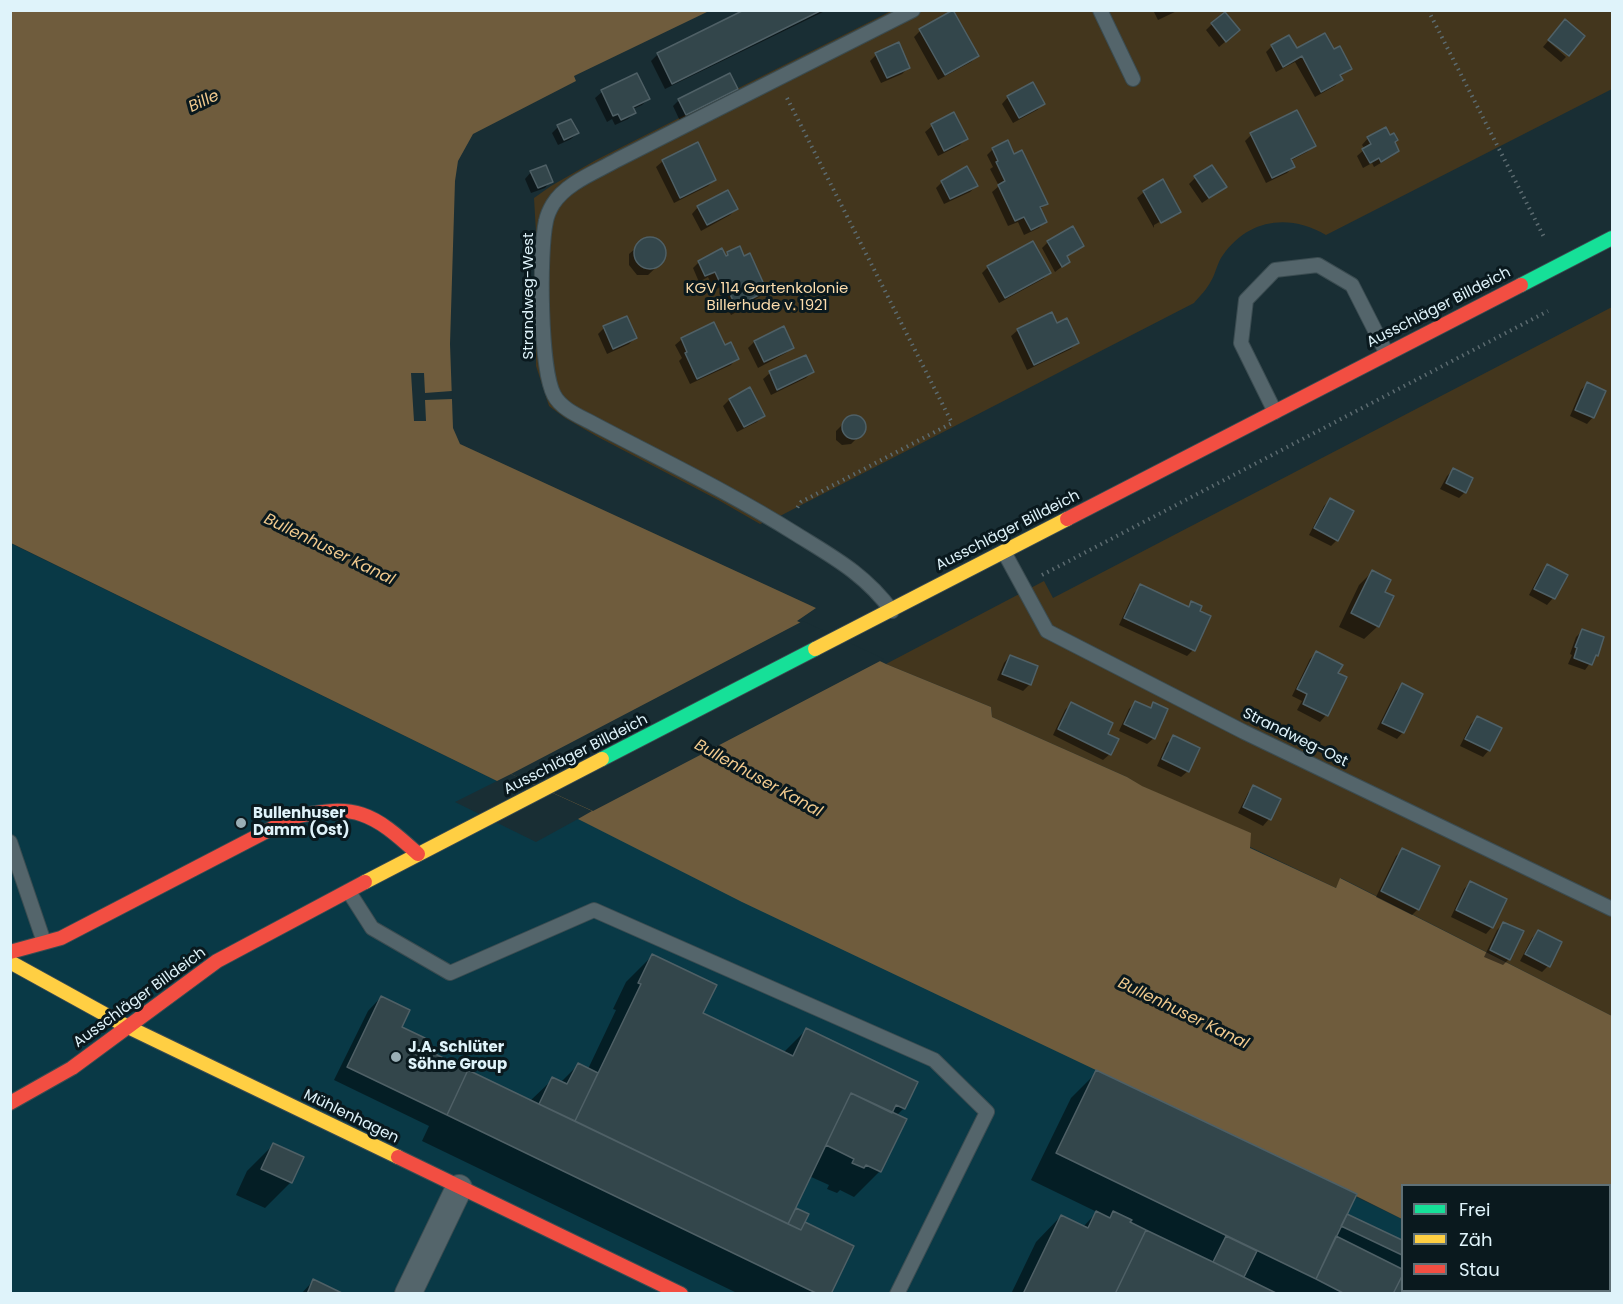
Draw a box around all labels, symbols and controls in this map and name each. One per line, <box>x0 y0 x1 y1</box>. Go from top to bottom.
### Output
water label: Bille <box>186 87 222 117</box>
street label: Strandweg-West <box>520 233 538 359</box>
street label: Ausschläger Billdeich <box>1364 264 1514 352</box>
park label: KGV 114 Gartenkolonie Billerhude v. 1921 <box>686 280 848 315</box>
street label: Ausschläger Billdeich <box>933 487 1083 575</box>
water label: Bullenhuser Kanal <box>261 510 397 590</box>
street label: Strandweg-Ost <box>1239 705 1351 771</box>
street label: Ausschläger Billdeich <box>501 711 651 799</box>
water label: Bullenhuser Kanal <box>691 736 825 822</box>
place label: Bullenhuser Damm (Ost) <box>253 805 350 840</box>
marker: Bullenhuser Damm (Ost) <box>234 816 248 830</box>
street label: Ausschläger Billdeich <box>70 944 210 1052</box>
water label: Bullenhuser Kanal <box>1115 974 1251 1054</box>
place label: J.A. Schlüter Söhne Group <box>408 1039 507 1074</box>
marker: J.A. Schlüter Söhne Group <box>389 1050 403 1064</box>
street label: Mühlenhagen <box>301 1086 401 1148</box>
legend <box>1401 1184 1611 1292</box>
text: Frei <box>1459 1197 1490 1222</box>
text: Zäh <box>1459 1227 1492 1252</box>
text: Stau <box>1459 1257 1500 1282</box>

